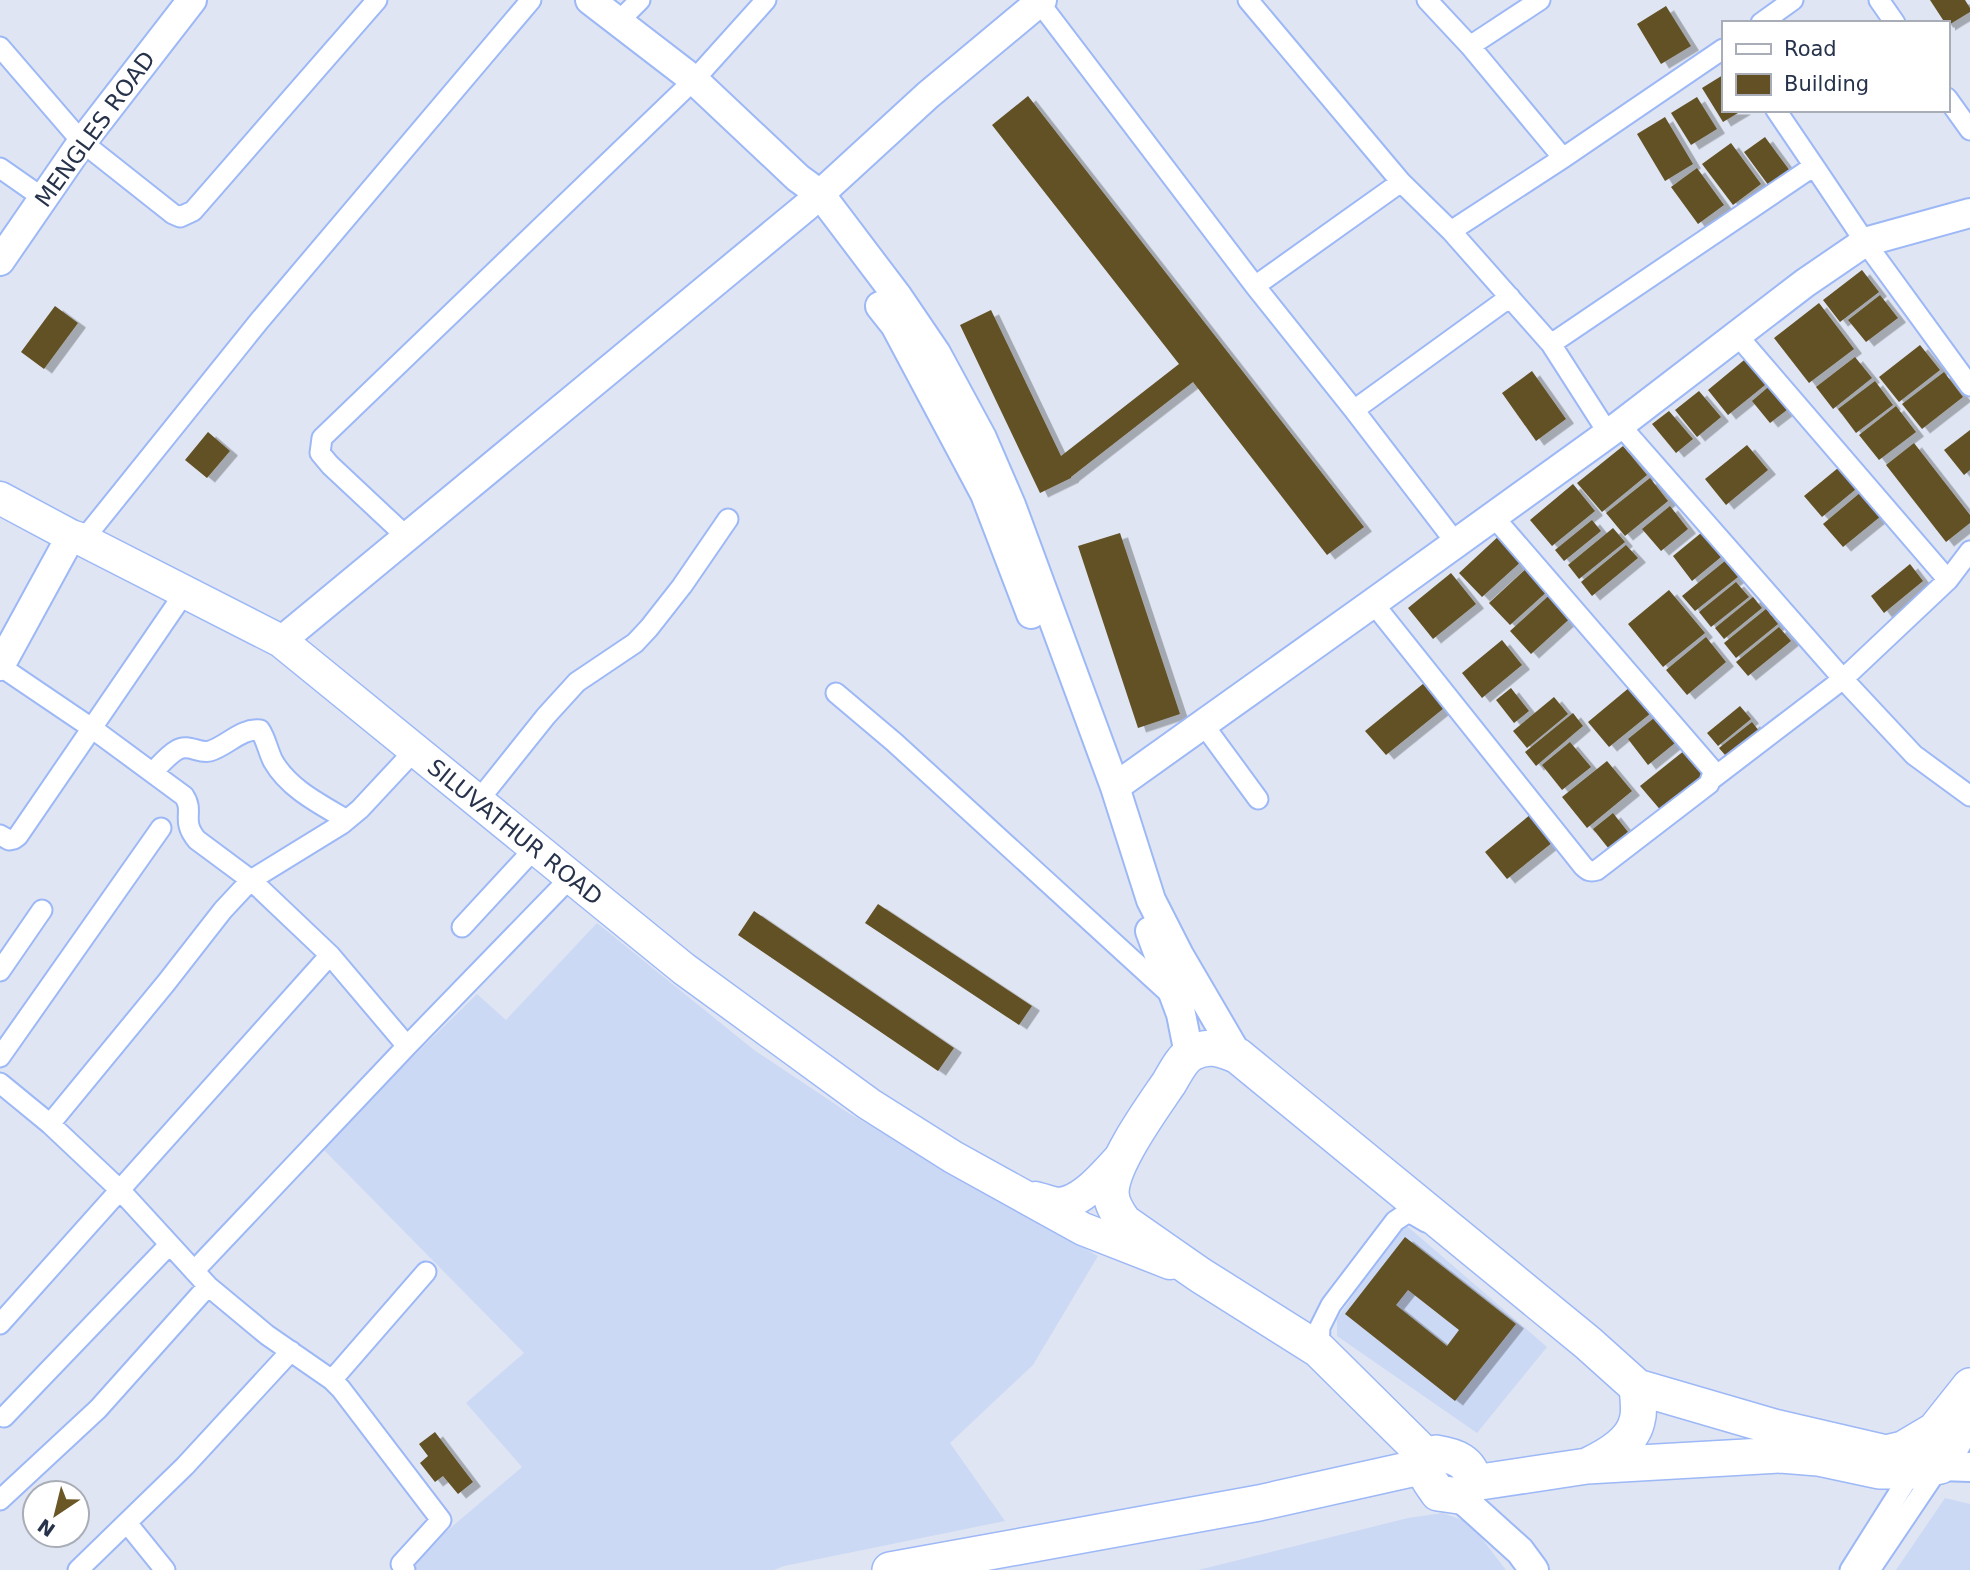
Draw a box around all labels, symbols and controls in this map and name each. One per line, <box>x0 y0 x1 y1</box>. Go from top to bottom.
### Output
legend <box>1722 21 1949 112</box>
text: Road <box>1784 37 1837 61</box>
street label: MENGLES ROAD <box>30 46 160 212</box>
text: Building <box>1784 72 1869 96</box>
street label: SILUVATHUR ROAD <box>423 754 607 910</box>
north arrow <box>21 1479 91 1549</box>
text: N <box>33 1514 59 1541</box>

